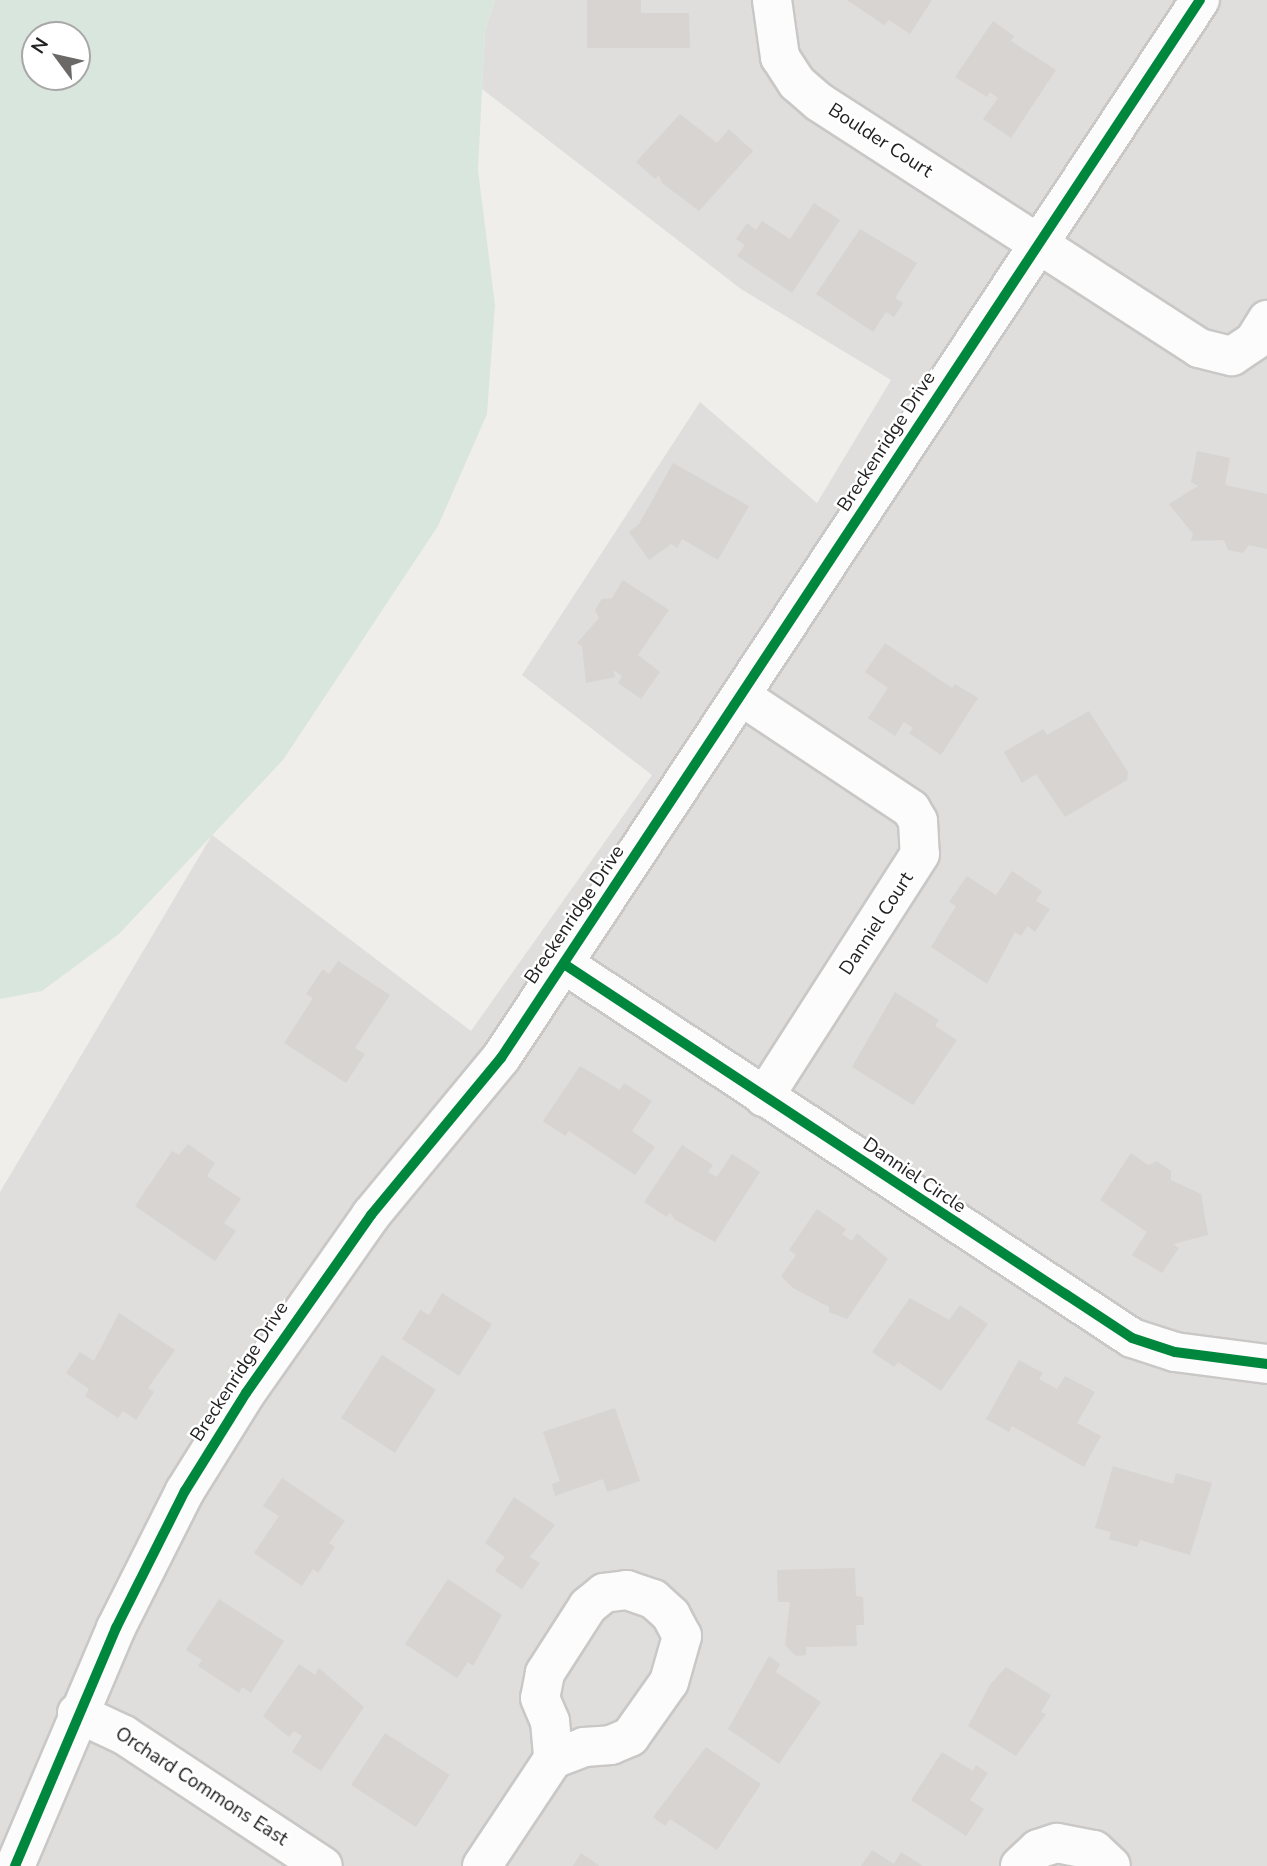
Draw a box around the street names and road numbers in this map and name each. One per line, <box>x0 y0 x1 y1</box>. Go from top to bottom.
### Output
street label: Boulder Court <box>824 99 936 183</box>
street label: Breckenridge Drive <box>833 368 941 516</box>
street label: Breckenridge Drive <box>520 841 630 989</box>
street label: Danniel Court <box>835 868 919 980</box>
street label: Danniel Circle <box>858 1133 970 1219</box>
street label: Breckenridge Drive <box>186 1298 294 1446</box>
street label: Orchard Commons East <box>111 1723 291 1851</box>

